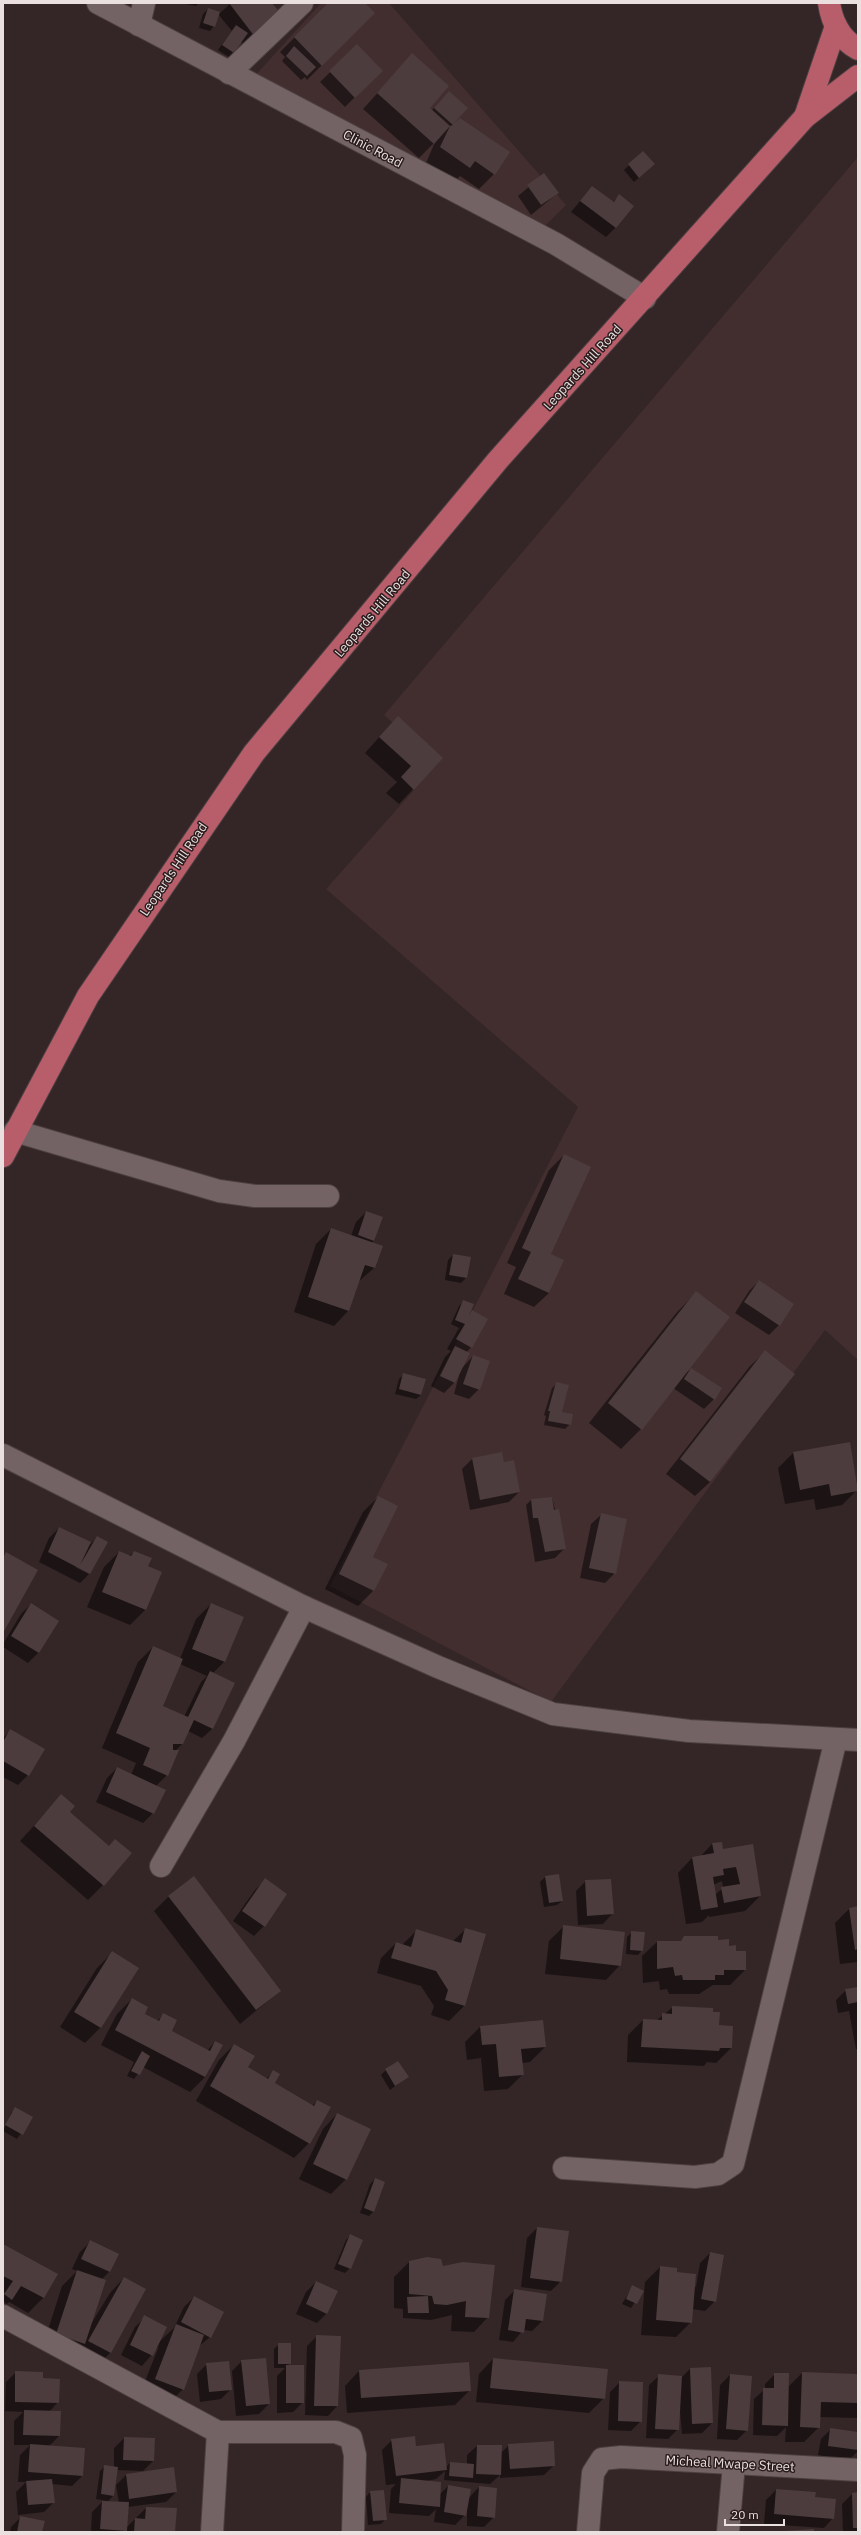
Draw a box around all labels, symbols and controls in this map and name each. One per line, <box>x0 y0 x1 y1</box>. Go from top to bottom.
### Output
street label: Clinic Road <box>340 126 405 171</box>
street label: Leopards Hill Road <box>539 321 625 414</box>
street label: Leopards Hill Road <box>331 566 414 661</box>
street label: Leopards Hill Road <box>136 819 211 919</box>
street label: Micheal Mwape Street <box>665 2452 795 2475</box>
scale bar <box>725 2501 784 2527</box>
text: 20 m <box>731 2507 759 2522</box>

